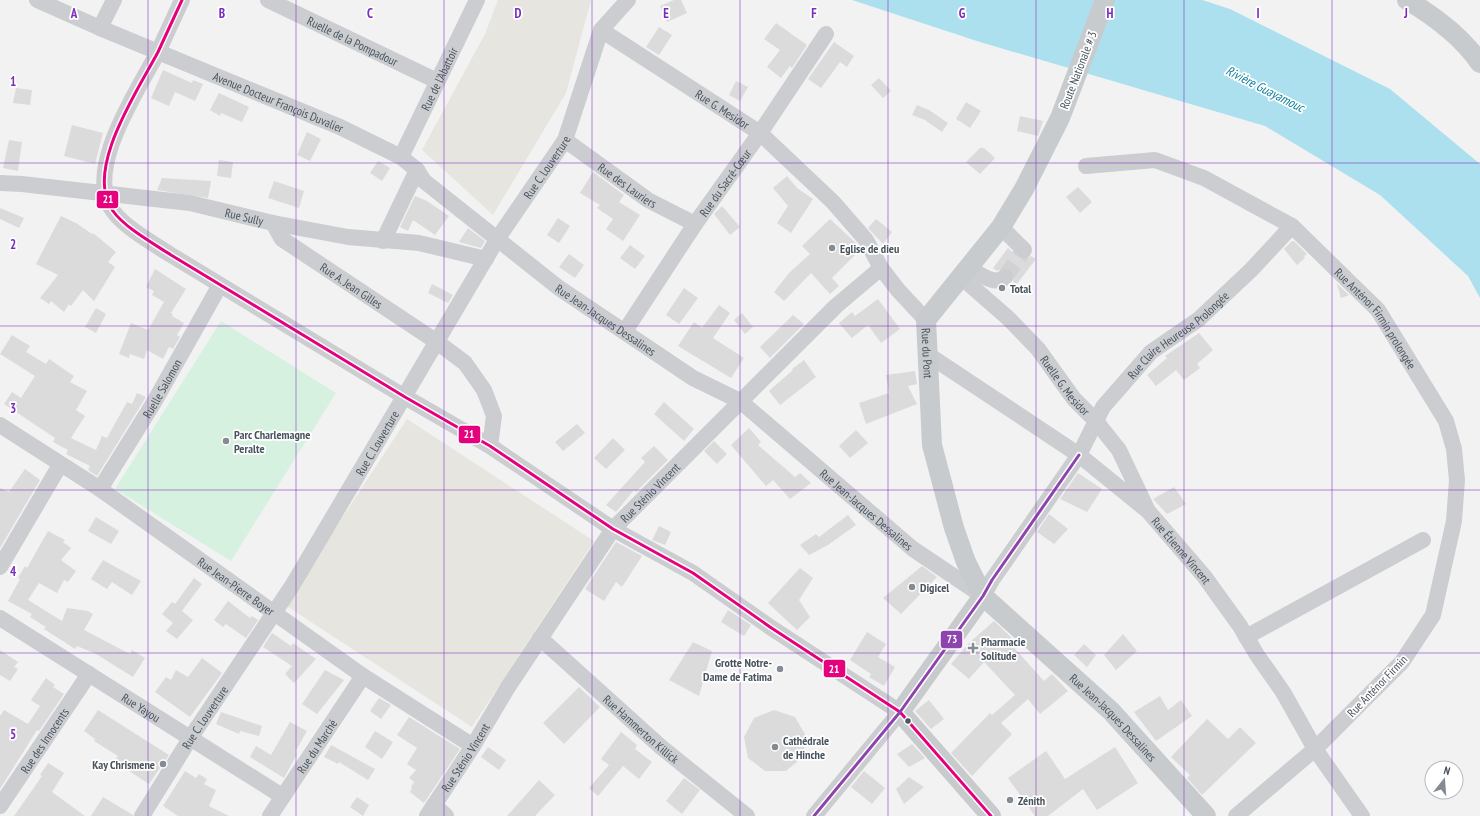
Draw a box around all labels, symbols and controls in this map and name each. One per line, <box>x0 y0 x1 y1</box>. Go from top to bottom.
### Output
text: A <box>70 5 78 22</box>
text: B <box>219 5 225 22</box>
text: C <box>367 5 373 22</box>
text: D <box>515 5 522 22</box>
text: E <box>663 5 669 22</box>
text: F <box>811 5 817 22</box>
text: G <box>959 5 966 22</box>
text: H <box>1107 5 1114 22</box>
text: I <box>1256 5 1260 22</box>
text: J <box>1403 5 1408 22</box>
street label: Ruelle de la Pompadour <box>305 12 401 69</box>
street label: Route Nationale # 3 <box>1056 29 1100 111</box>
street label: Rue de l'Abattoir <box>417 44 461 113</box>
water label: Rivière Guayamouc <box>1223 62 1308 117</box>
street label: Avenue Docteur François Duvalier <box>211 68 347 135</box>
text: 1 <box>10 73 16 90</box>
street label: Rue G. Mesidor <box>693 86 753 132</box>
street label: Rue C. Louverture <box>520 134 573 201</box>
street label: Rue du Sacré-Cœur <box>696 145 754 219</box>
street label: Rue des Lauriers <box>595 159 659 211</box>
line badge: 21 <box>96 190 119 209</box>
text: 21 <box>103 192 113 206</box>
street label: Rue Sully <box>224 204 266 228</box>
text: 2 <box>10 236 16 253</box>
place label: Eglise de dieu <box>840 241 899 256</box>
marker: Eglise de dieu <box>827 243 837 253</box>
street label: Rue A. Jean Gilles <box>318 259 386 311</box>
street label: Rue Anténor Firmin prolongée <box>1332 265 1420 371</box>
street label: Rue Jean-Jacques Dessalines <box>553 280 659 359</box>
place label: Total <box>1010 281 1031 296</box>
marker: Total <box>997 283 1007 293</box>
street label: Rue Claire Heureuse Prolongée <box>1124 288 1231 382</box>
street label: Rue du Pont <box>919 328 936 379</box>
street label: Ruelle G. Mesidor <box>1038 352 1094 419</box>
street label: Ruelle Salomon <box>139 356 184 421</box>
text: 3 <box>10 400 16 417</box>
street label: Rue C. Louverture <box>352 408 402 478</box>
line badge: 21 <box>458 425 481 444</box>
place label: Parc Charlemagne Peralte <box>234 427 310 456</box>
text: 21 <box>464 427 474 441</box>
marker: Parc Charlemagne Peralte <box>221 436 231 446</box>
street label: Rue Sténio Vincent <box>617 459 683 525</box>
street label: Rue Jean-Jacques Dessalines <box>817 465 916 553</box>
street label: Rue Étienne Vincent <box>1149 514 1215 587</box>
street label: Rue Jean-Pierre Boyer <box>195 554 278 619</box>
text: 4 <box>10 563 17 580</box>
place label: Digicel <box>920 580 949 595</box>
marker: Digicel <box>907 582 917 592</box>
line badge: 73 <box>940 630 963 649</box>
text: 73 <box>947 632 957 646</box>
place label: Pharmacie Solitude <box>981 634 1026 663</box>
marker: Pharmacie Solitude <box>968 643 978 653</box>
street label: Rue Anténor Firmin <box>1344 652 1410 720</box>
place label: Grotte Notre- Dame de Fatima <box>703 655 772 684</box>
line badge: 21 <box>823 659 846 678</box>
text: 21 <box>829 662 839 676</box>
marker: Grotte Notre- Dame de Fatima <box>775 664 785 674</box>
street label: Rue Jean-Jacques Dessalines <box>1067 670 1160 764</box>
street label: Rue C. Louverture <box>178 683 231 751</box>
street label: Rue Yayou <box>119 689 163 725</box>
street label: Rue Hammerton Killick <box>600 691 682 766</box>
street label: Rue des Innocents <box>17 705 71 776</box>
street label: Rue du Marché <box>293 716 340 776</box>
unlabelled marker <box>903 716 913 726</box>
street label: Rue Sténio Vincent <box>438 720 493 794</box>
text: 5 <box>10 726 16 743</box>
place label: Cathédrale de Hinche <box>783 733 829 762</box>
marker: Cathédrale de Hinche <box>770 742 780 752</box>
place label: Kay Chrismene <box>92 757 155 772</box>
marker: Kay Chrismene <box>158 759 168 769</box>
north arrow <box>1424 760 1464 800</box>
text: N <box>1442 763 1452 778</box>
place label: Zénith <box>1018 793 1045 808</box>
marker: Zénith <box>1005 795 1015 805</box>

